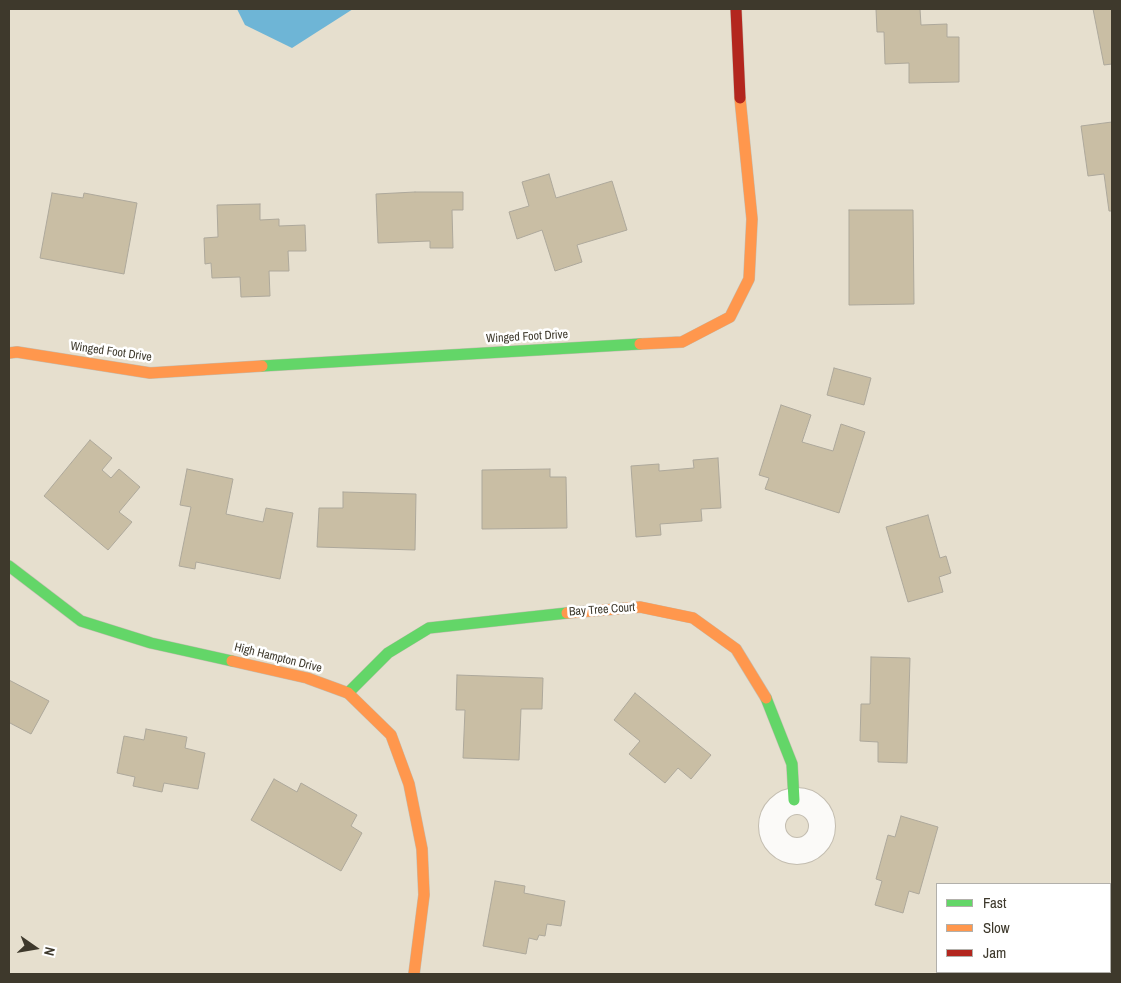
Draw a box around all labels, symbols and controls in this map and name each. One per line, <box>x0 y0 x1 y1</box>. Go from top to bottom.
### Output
street label: Winged Foot Drive <box>486 328 568 346</box>
street label: Winged Foot Drive <box>69 339 153 365</box>
street label: Bay Tree Court <box>568 601 636 619</box>
street label: High Hampton Drive <box>233 640 323 676</box>
legend <box>936 883 1111 973</box>
text: Fast <box>983 892 1006 913</box>
text: Slow <box>983 917 1010 938</box>
north arrow <box>10 923 60 973</box>
text: Jam <box>983 942 1006 963</box>
text: N <box>40 945 59 957</box>

